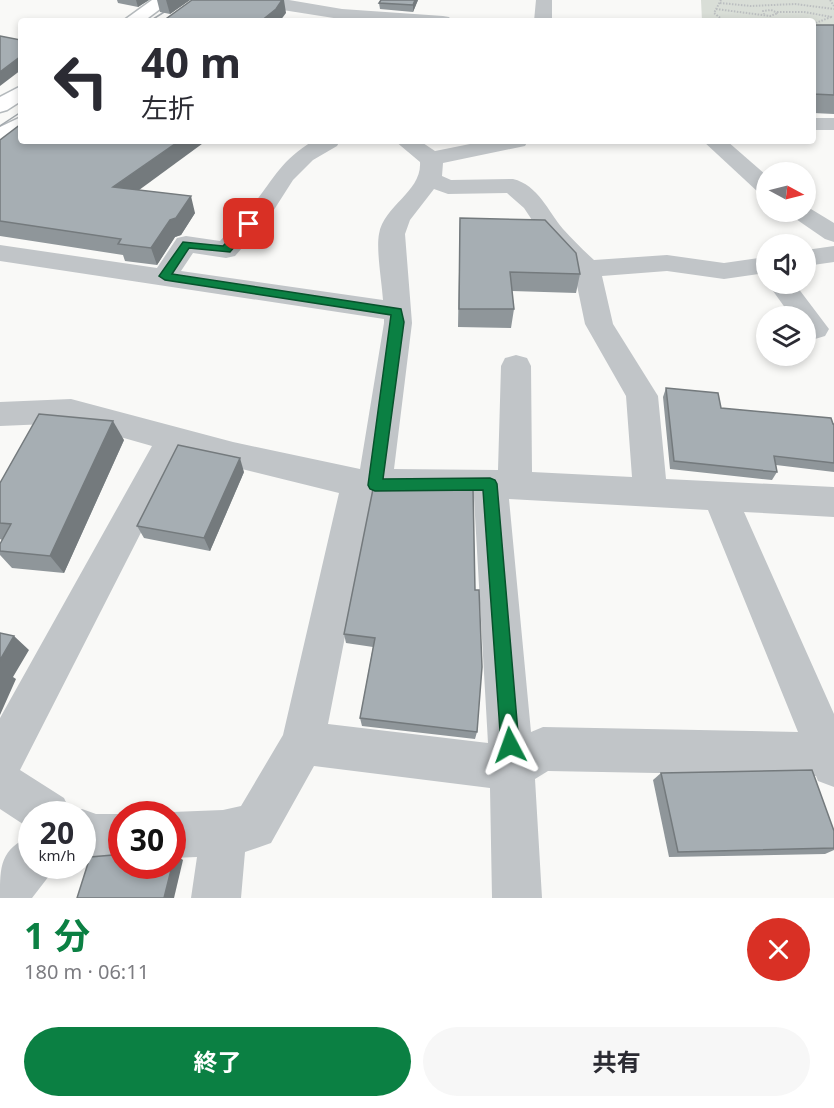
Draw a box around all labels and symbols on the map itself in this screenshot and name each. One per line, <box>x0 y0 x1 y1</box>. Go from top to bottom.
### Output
north arrow <box>756 162 816 222</box>
pin <box>223 198 274 249</box>
position arrow <box>478 713 542 777</box>
speed limit sign: 30 <box>108 801 186 879</box>

